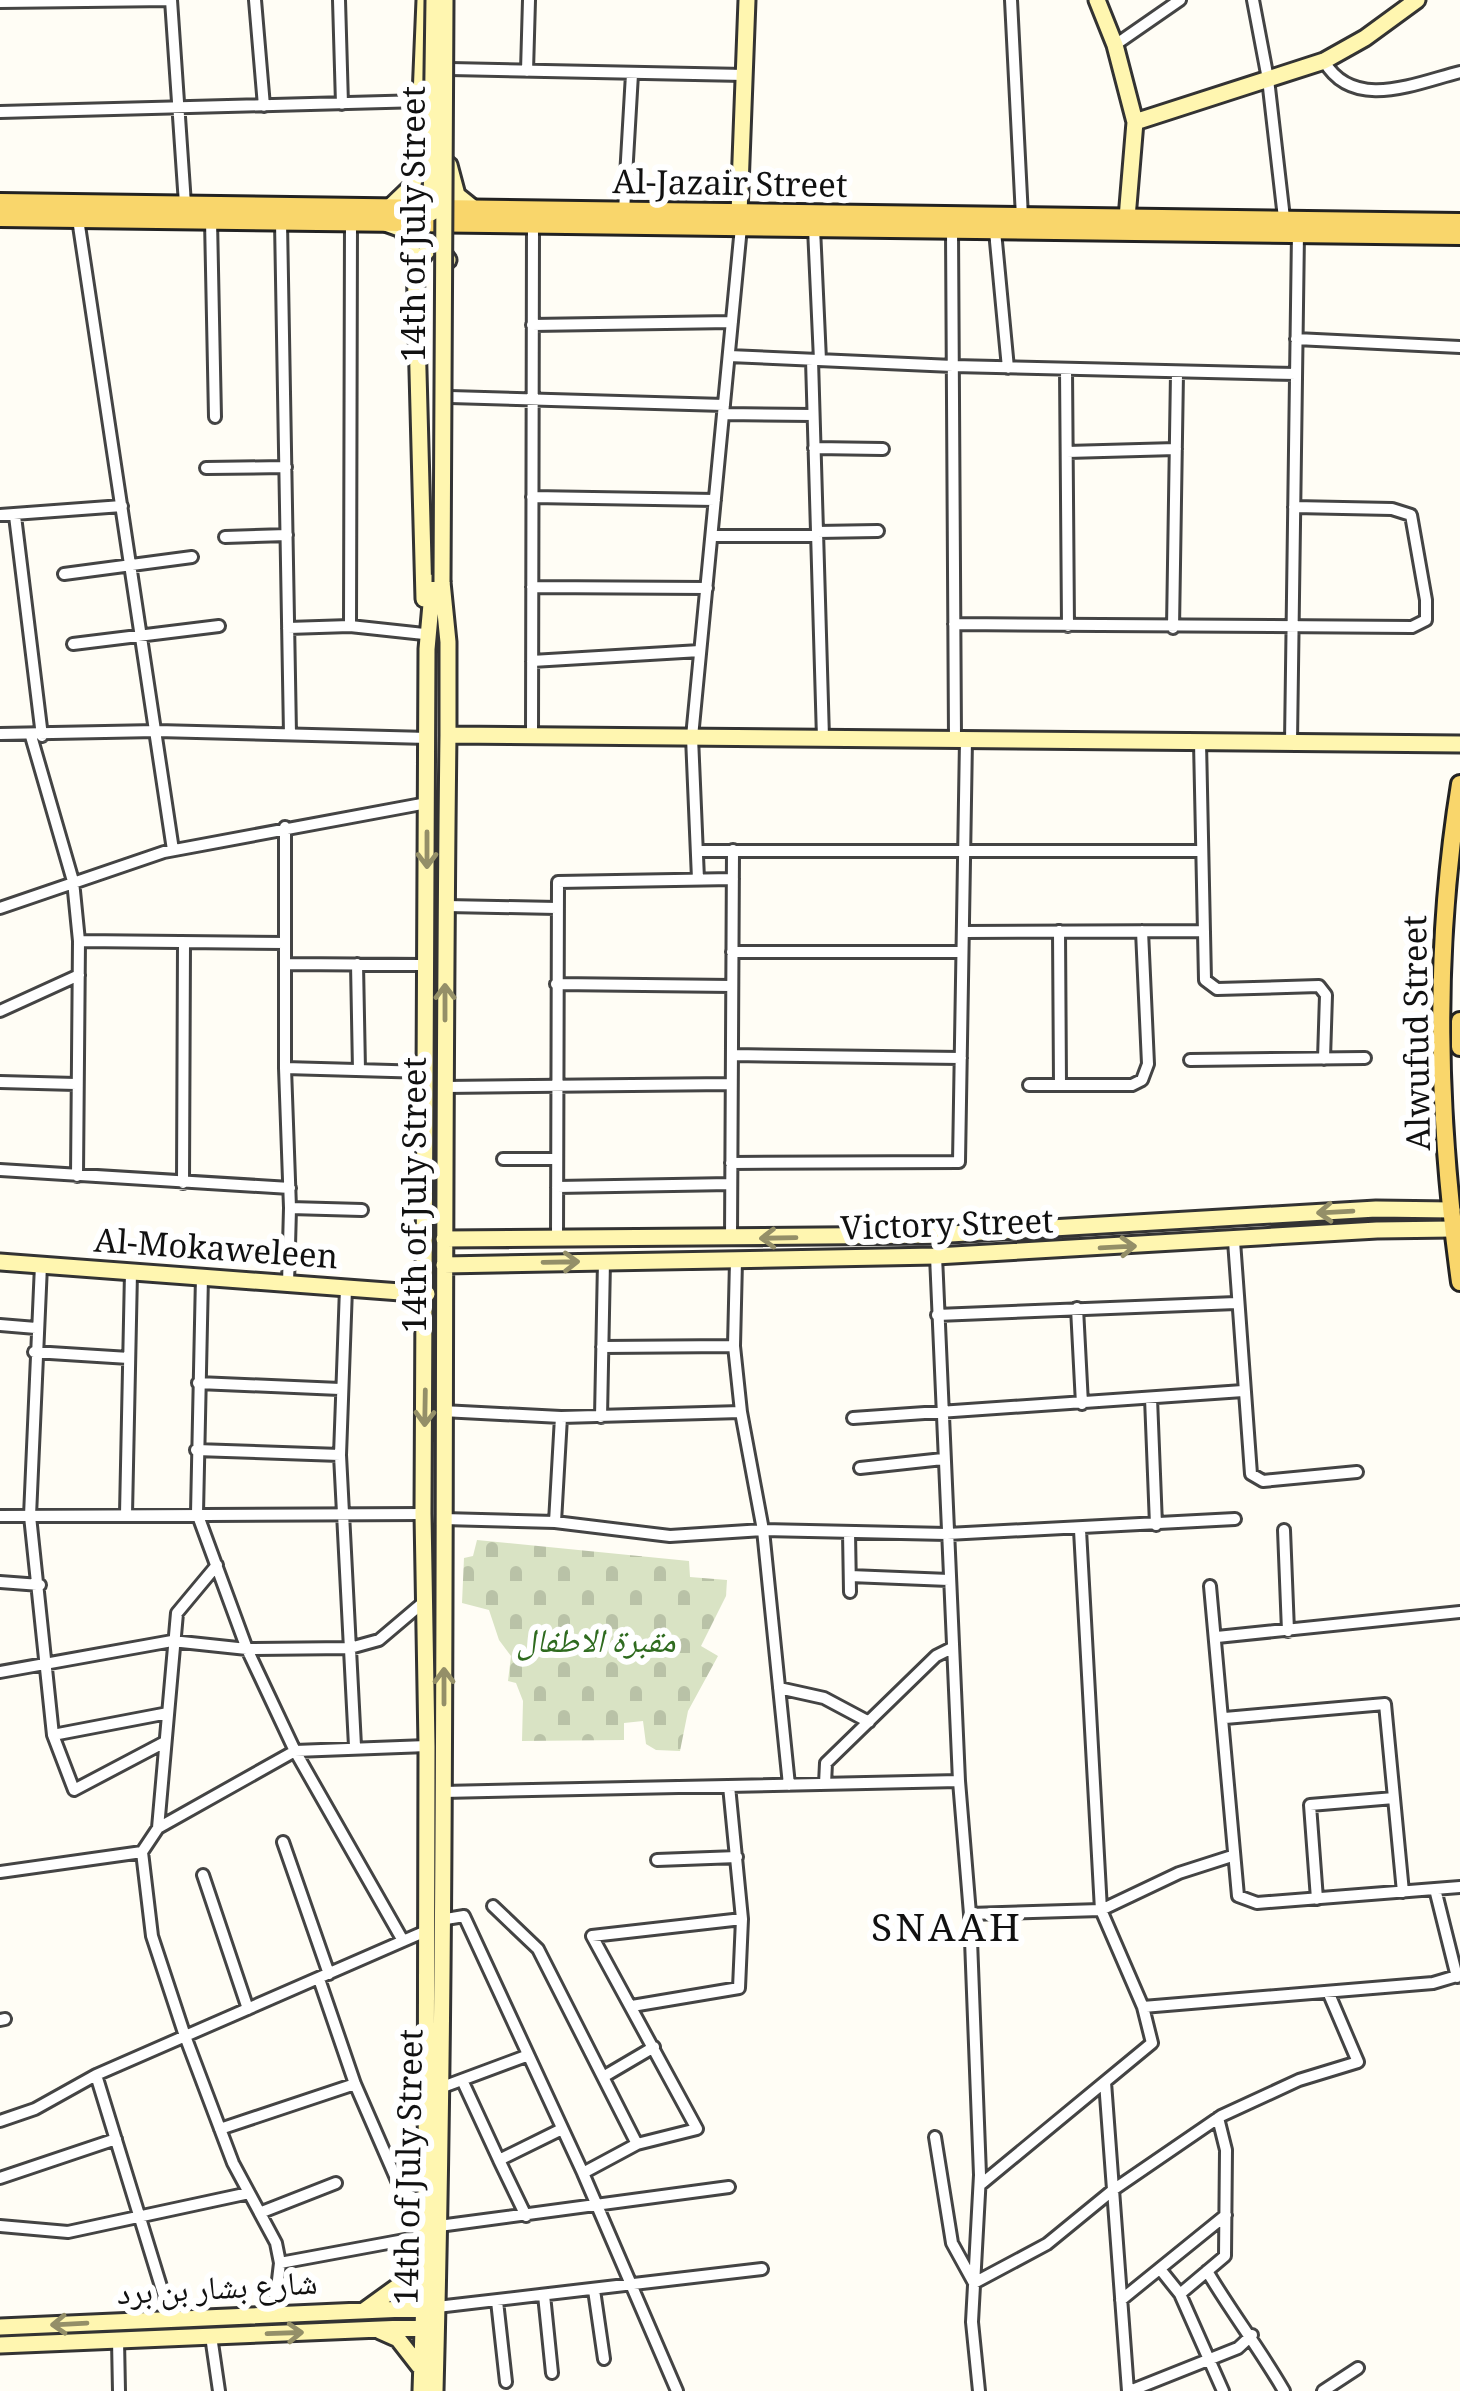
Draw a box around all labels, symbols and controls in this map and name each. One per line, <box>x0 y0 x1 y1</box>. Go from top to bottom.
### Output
street label: 14th of July Street <box>390 86 446 362</box>
street label: Al-Jazair Street <box>612 158 848 218</box>
one-way arrow <box>416 830 438 869</box>
street label: Alwufud Street <box>1391 915 1451 1151</box>
one-way arrow <box>434 983 456 1022</box>
street label: 14th of July Street <box>391 1057 447 1333</box>
street label: Victory Street <box>840 1197 1055 1261</box>
one-way arrow <box>1316 1200 1355 1223</box>
street label: Al-Mokaweleen <box>92 1217 340 1289</box>
one-way arrow <box>759 1226 798 1249</box>
one-way arrow <box>1098 1235 1137 1258</box>
one-way arrow <box>541 1250 580 1273</box>
one-way arrow <box>413 1388 436 1427</box>
park label: مقبرة الاطفال <box>516 1617 676 1673</box>
one-way arrow <box>433 1667 455 1706</box>
district label: SNAAH <box>871 1899 1023 1966</box>
street label: 14th of July Street <box>383 2029 443 2306</box>
street label: شارع بشار بن برد <box>115 2259 319 2325</box>
one-way arrow <box>50 2313 89 2336</box>
one-way arrow <box>265 2321 304 2344</box>

